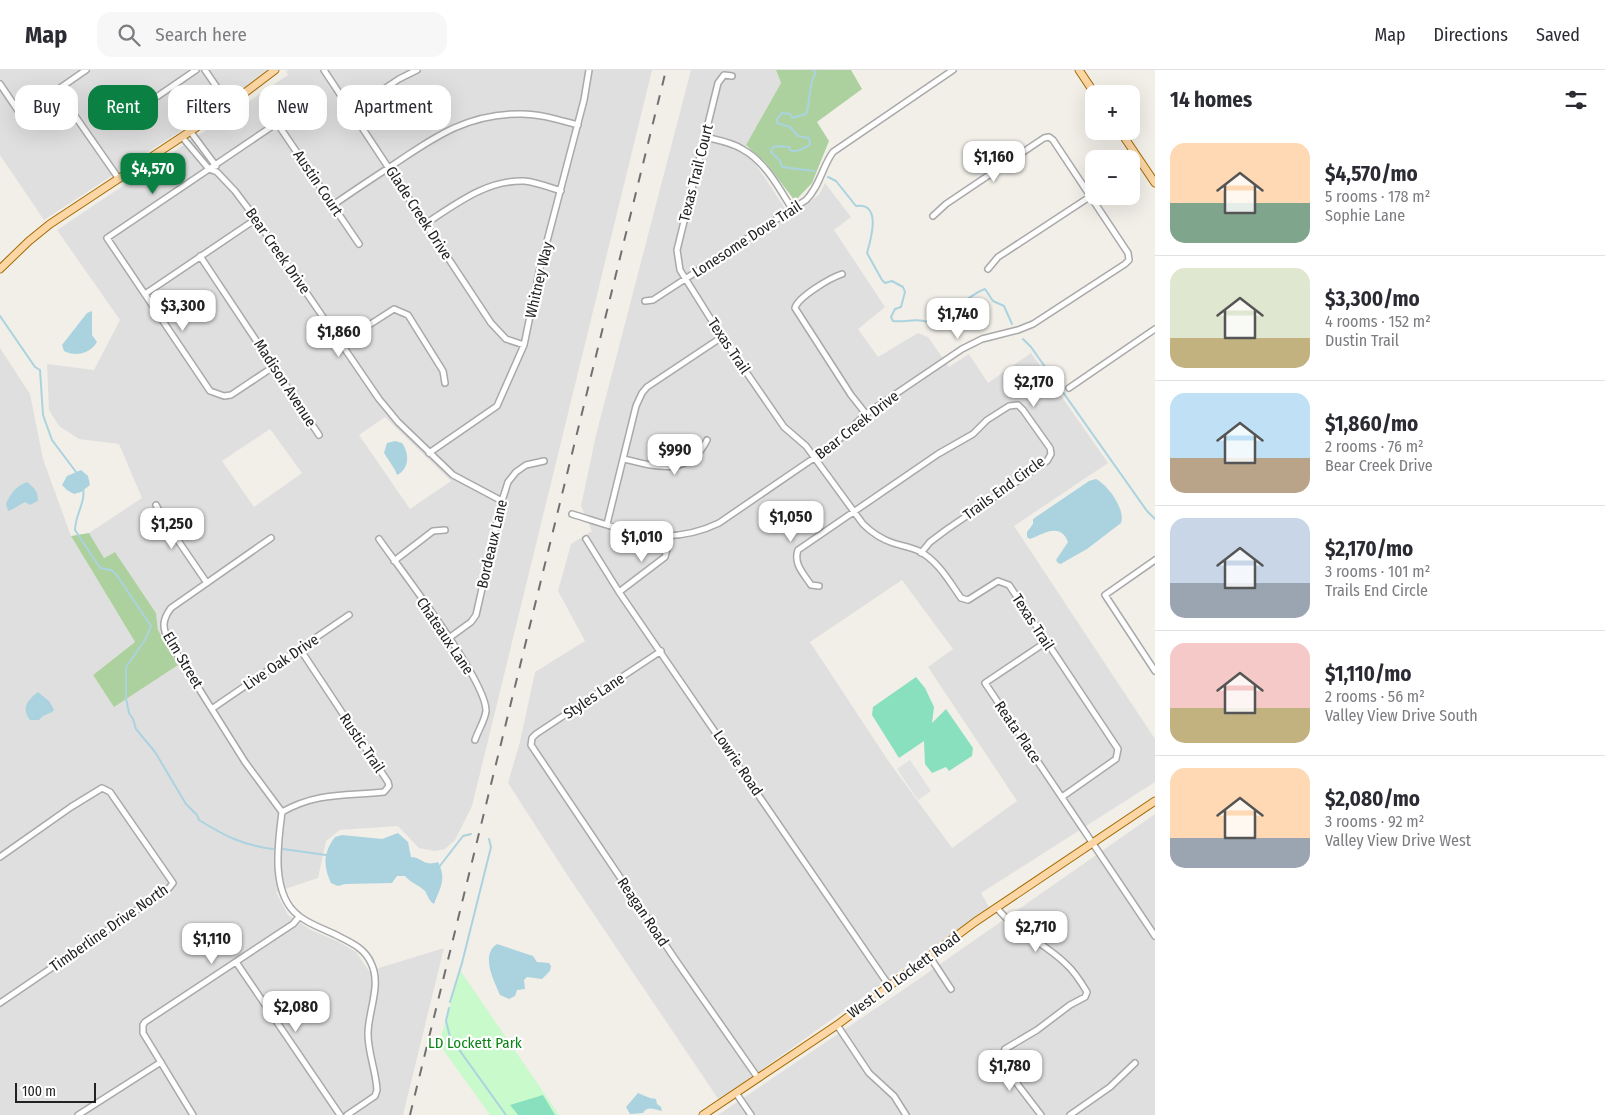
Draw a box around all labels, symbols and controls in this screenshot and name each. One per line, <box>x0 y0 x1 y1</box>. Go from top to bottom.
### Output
search box <box>97 12 447 57</box>
text: Map <box>25 21 67 49</box>
icon: search <box>115 21 143 49</box>
text: Search here <box>155 23 247 46</box>
text: Map <box>1374 24 1406 46</box>
text: Directions <box>1434 24 1508 46</box>
text: Saved <box>1536 24 1580 46</box>
chip: Buy <box>15 85 78 130</box>
chip: Rent <box>88 85 158 130</box>
chip: Filters <box>168 85 249 130</box>
chip: New <box>259 85 327 130</box>
chip: Apartment <box>337 85 451 130</box>
map controls <box>1085 85 1140 205</box>
button: + <box>1085 85 1140 140</box>
icon: filters <box>1562 86 1590 114</box>
text: 14 homes <box>1170 87 1252 113</box>
street label: Texas Trail Court <box>675 122 717 224</box>
pin: $1,160 <box>953 140 1035 183</box>
street label: Austin Court <box>289 147 347 219</box>
text: $1,160 <box>974 147 1014 166</box>
button: − <box>1085 150 1140 205</box>
pin: $4,570 <box>112 152 194 195</box>
text: $4,570 <box>132 159 174 178</box>
text: $4,570/mo <box>1325 161 1418 187</box>
street label: Glade Creek Drive <box>382 163 456 263</box>
icon: home <box>1210 163 1270 223</box>
text: 5 rooms · 178 m² <box>1325 187 1430 206</box>
street label: Lonesome Dove Trail <box>689 197 805 281</box>
street label: Bear Creek Drive <box>242 205 314 297</box>
text: Sophie Lane <box>1325 206 1405 225</box>
street label: Whitney Way <box>521 240 557 320</box>
text: $3,300/mo <box>1325 286 1420 312</box>
icon: home <box>1210 288 1270 348</box>
pin: $3,300 <box>142 290 224 332</box>
text: $3,300 <box>161 296 205 315</box>
pin: $1,740 <box>917 298 999 340</box>
text: $1,740 <box>937 304 979 323</box>
text: 4 rooms · 152 m² <box>1325 312 1431 331</box>
street label: Texas Trail <box>704 315 754 377</box>
pin: $1,860 <box>298 316 380 358</box>
text: $1,860 <box>317 322 361 341</box>
text: Dustin Trail <box>1325 331 1399 350</box>
street label: Madison Avenue <box>250 336 320 430</box>
pin: $2,170 <box>993 366 1075 408</box>
text: $2,170 <box>1014 372 1054 391</box>
street label: Bear Creek Drive <box>812 387 902 463</box>
text: $1,860/mo <box>1325 411 1418 437</box>
icon: home <box>1210 413 1270 473</box>
pin: $990 <box>645 434 705 476</box>
text: 2 rooms · 76 m² <box>1325 437 1424 456</box>
text: $990 <box>659 440 692 459</box>
street label: Trails End Circle <box>960 452 1048 524</box>
text: Bear Creek Drive <box>1325 456 1433 475</box>
street label: Bordeaux Lane <box>473 498 511 590</box>
pin: $1,050 <box>750 500 832 543</box>
text: $1,050 <box>770 507 812 526</box>
pin: $1,250 <box>131 508 213 550</box>
text: $1,250 <box>151 514 193 533</box>
pin: $1,010 <box>601 520 683 563</box>
text: $1,010 <box>621 527 663 546</box>
text: $2,170/mo <box>1325 536 1413 562</box>
icon: home <box>1210 538 1270 598</box>
text: 3 rooms · 101 m² <box>1325 562 1430 581</box>
text: Trails End Circle <box>1325 581 1428 600</box>
street label: Texas Trail <box>1008 591 1058 653</box>
street label: Chateaux Lane <box>413 594 477 678</box>
street label: Elm Street <box>159 628 207 692</box>
street label: Live Oak Drive <box>240 630 322 694</box>
text: $1,110/mo <box>1325 661 1412 687</box>
icon: home <box>1210 663 1270 723</box>
street label: Styles Lane <box>560 669 628 723</box>
text: 2 rooms · 56 m² <box>1325 687 1425 706</box>
street label: Reata Place <box>991 698 1045 766</box>
text: Valley View Drive South <box>1325 706 1478 725</box>
street label: Rustic Trail <box>336 710 388 776</box>
street label: Lowrie Road <box>710 727 766 799</box>
text: $2,080/mo <box>1325 786 1420 812</box>
icon: home <box>1210 788 1270 848</box>
text: 3 rooms · 92 m² <box>1325 812 1424 831</box>
text: Valley View Drive West <box>1325 831 1471 850</box>
street label: Reagan Road <box>613 874 673 950</box>
street label: Timberline Drive North <box>47 881 171 975</box>
pin: $2,710 <box>995 910 1077 953</box>
text: $2,710 <box>1015 917 1057 936</box>
pin: $1,110 <box>171 922 253 965</box>
street label: West L D Lockett Road <box>844 928 964 1022</box>
text: $1,110 <box>193 929 231 948</box>
pin: $2,080 <box>255 990 337 1033</box>
text: $2,080 <box>274 997 318 1016</box>
park label: LD Lockett Park <box>428 1034 522 1052</box>
pin: $1,780 <box>969 1050 1051 1092</box>
text: $1,780 <box>989 1056 1031 1075</box>
scale bar <box>15 1080 96 1103</box>
text: 100 m <box>22 1083 56 1100</box>

